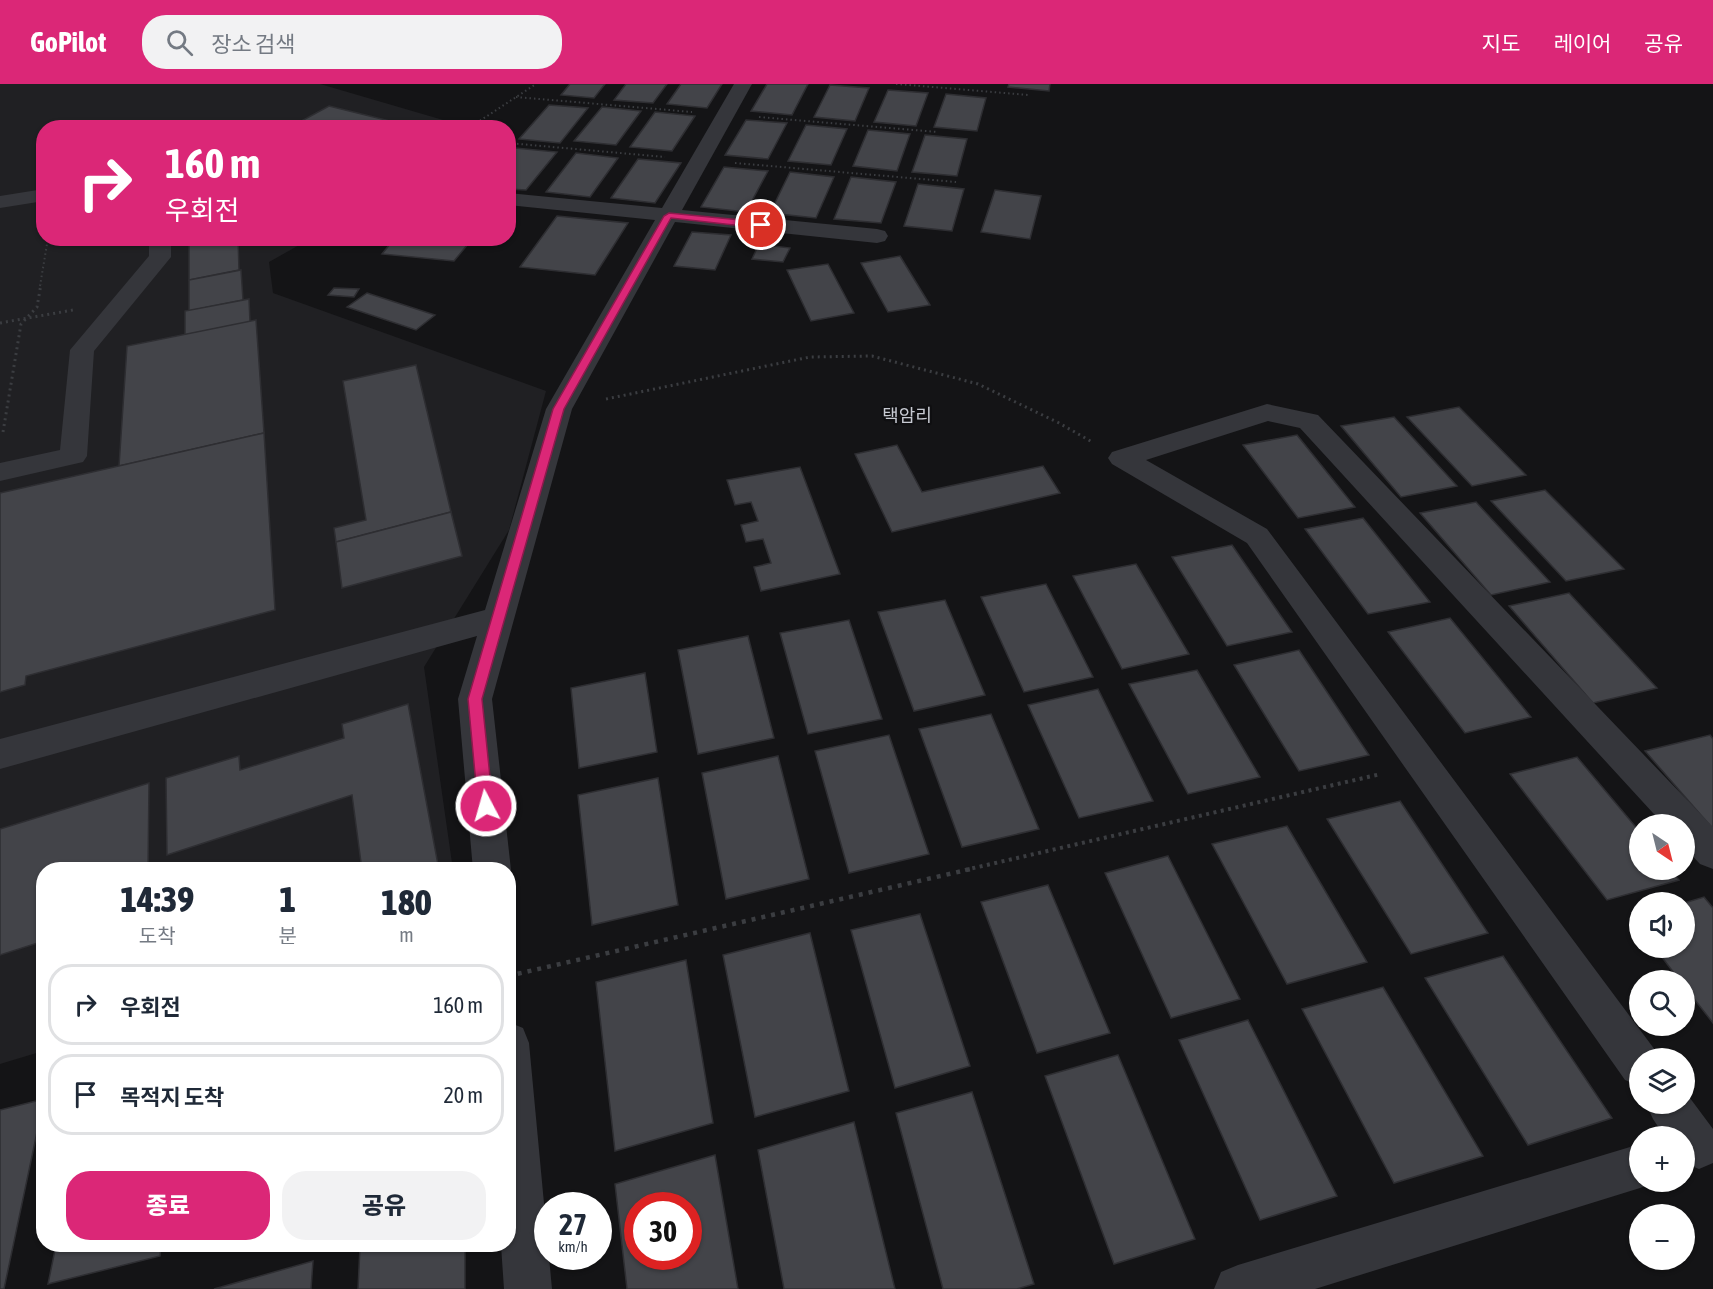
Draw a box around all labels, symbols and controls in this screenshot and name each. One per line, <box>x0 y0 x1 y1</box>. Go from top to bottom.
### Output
search box <box>142 15 562 69</box>
text: GoPilot <box>30 26 106 58</box>
icon: search <box>163 26 196 59</box>
text: 장소 검색 <box>211 31 295 57</box>
text: 지도 <box>1482 31 1520 55</box>
text: 레이어 <box>1553 31 1611 55</box>
text: 공유 <box>1644 31 1683 55</box>
text: 160 m <box>165 139 260 187</box>
icon: right <box>66 144 144 222</box>
text: 우회전 <box>165 195 240 226</box>
pin <box>735 199 786 250</box>
icon: arrive <box>744 208 777 241</box>
district label: 택암리 <box>882 405 932 426</box>
position arrow <box>454 774 518 838</box>
north arrow <box>1629 814 1695 880</box>
map controls <box>1629 814 1695 1270</box>
text: 14:39 <box>120 878 194 920</box>
text: 1 <box>279 878 296 920</box>
text: 180 <box>381 881 432 923</box>
button: sound <box>1629 892 1695 958</box>
text: m <box>399 923 414 946</box>
text: 도착 <box>139 924 176 947</box>
text: 분 <box>278 924 297 947</box>
button: search <box>1629 970 1695 1036</box>
icon: right <box>69 988 102 1021</box>
text: 160 m <box>433 992 483 1018</box>
text: 우회전 <box>120 994 181 1020</box>
button: layers <box>1629 1048 1695 1114</box>
icon: arrive <box>69 1078 102 1111</box>
text: 20 m <box>443 1082 483 1108</box>
text: 목적지 도착 <box>120 1084 224 1110</box>
button: + <box>1629 1126 1695 1192</box>
button: 종료 <box>66 1171 270 1240</box>
button: 공유 <box>282 1171 486 1240</box>
speed limit sign: 30 <box>624 1192 702 1270</box>
button: − <box>1629 1204 1695 1270</box>
text: 27 <box>559 1207 587 1241</box>
text: km/h <box>558 1238 588 1255</box>

